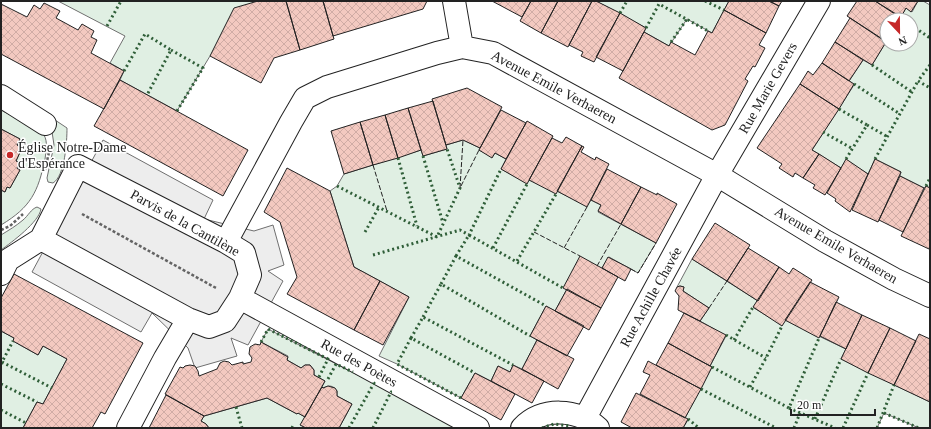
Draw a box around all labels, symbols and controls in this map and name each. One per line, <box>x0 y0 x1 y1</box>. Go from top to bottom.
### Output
north arrow <box>879 12 919 52</box>
text: N <box>897 34 909 48</box>
street label: Rue Marie Gevers <box>736 40 800 136</box>
street label: Avenue Emile Verhaeren <box>489 48 619 126</box>
place label: Église Notre-Dame d'Espérance <box>18 139 126 171</box>
marker: Église Notre-Dame d'Espérance <box>5 150 15 160</box>
street label: Parvis de la Cantilène <box>128 187 242 259</box>
street label: Avenue Emile Verhaeren <box>772 204 900 286</box>
street label: Rue Achille Chavée <box>617 244 685 350</box>
street label: Rue des Poètes <box>318 336 400 390</box>
scale bar <box>791 391 875 417</box>
text: 20 m <box>797 398 822 412</box>

